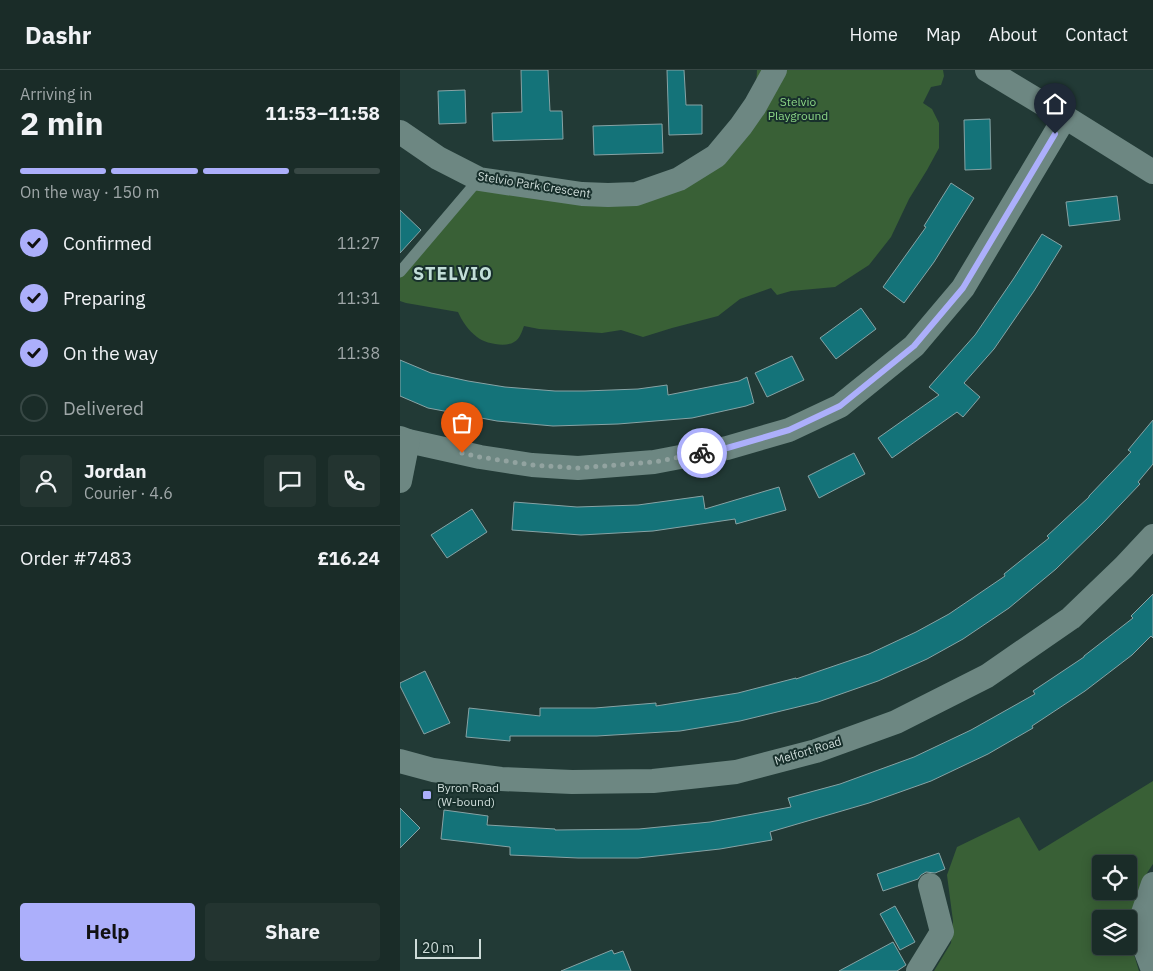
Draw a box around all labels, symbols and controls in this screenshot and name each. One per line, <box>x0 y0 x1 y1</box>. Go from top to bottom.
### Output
text: Dashr <box>25 19 91 51</box>
text: Home <box>850 23 898 46</box>
text: Map <box>926 23 961 46</box>
text: About <box>989 23 1037 46</box>
text: Contact <box>1065 23 1128 46</box>
pin <box>1034 83 1076 134</box>
text: Arriving in <box>20 84 92 104</box>
icon: home <box>1041 90 1069 118</box>
park label: Stelvio Playground <box>768 94 828 123</box>
text: 11:53–11:58 <box>265 101 380 125</box>
text: 2 min <box>20 102 104 144</box>
street label: Stelvio Park Crescent <box>476 168 592 201</box>
text: On the way · 150 m <box>20 182 159 202</box>
icon: check <box>20 229 48 257</box>
text: Confirmed <box>63 231 152 255</box>
text: 11:27 <box>337 233 380 253</box>
district label: STELVIO <box>413 262 493 285</box>
icon: check <box>20 284 48 312</box>
text: Preparing <box>63 286 145 310</box>
text: 11:31 <box>337 288 380 308</box>
icon: check <box>20 339 48 367</box>
text: On the way <box>63 341 158 365</box>
text: 11:38 <box>337 343 380 363</box>
text: Delivered <box>63 396 144 420</box>
pin <box>441 402 483 453</box>
icon: bag <box>448 409 476 437</box>
courier <box>677 428 727 478</box>
icon: bike <box>688 439 716 467</box>
button: person <box>20 455 72 507</box>
button: chat <box>264 455 316 507</box>
button: phone <box>328 455 380 507</box>
text: Jordan <box>84 459 147 483</box>
text: Courier · 4.6 <box>84 483 173 503</box>
text: Order #7483 <box>20 546 132 570</box>
text: £16.24 <box>317 546 380 570</box>
street label: Melfort Road <box>773 733 843 768</box>
place label: Byron Road (W-bound) <box>437 780 499 809</box>
marker: Byron Road (W-bound) <box>421 789 433 801</box>
map controls <box>1092 855 1137 955</box>
button: locate <box>1092 855 1137 900</box>
button: Help <box>20 903 195 961</box>
button: Share <box>205 903 380 961</box>
button: layers <box>1092 910 1137 955</box>
scale bar <box>415 936 481 959</box>
text: 20 m <box>422 939 454 957</box>

